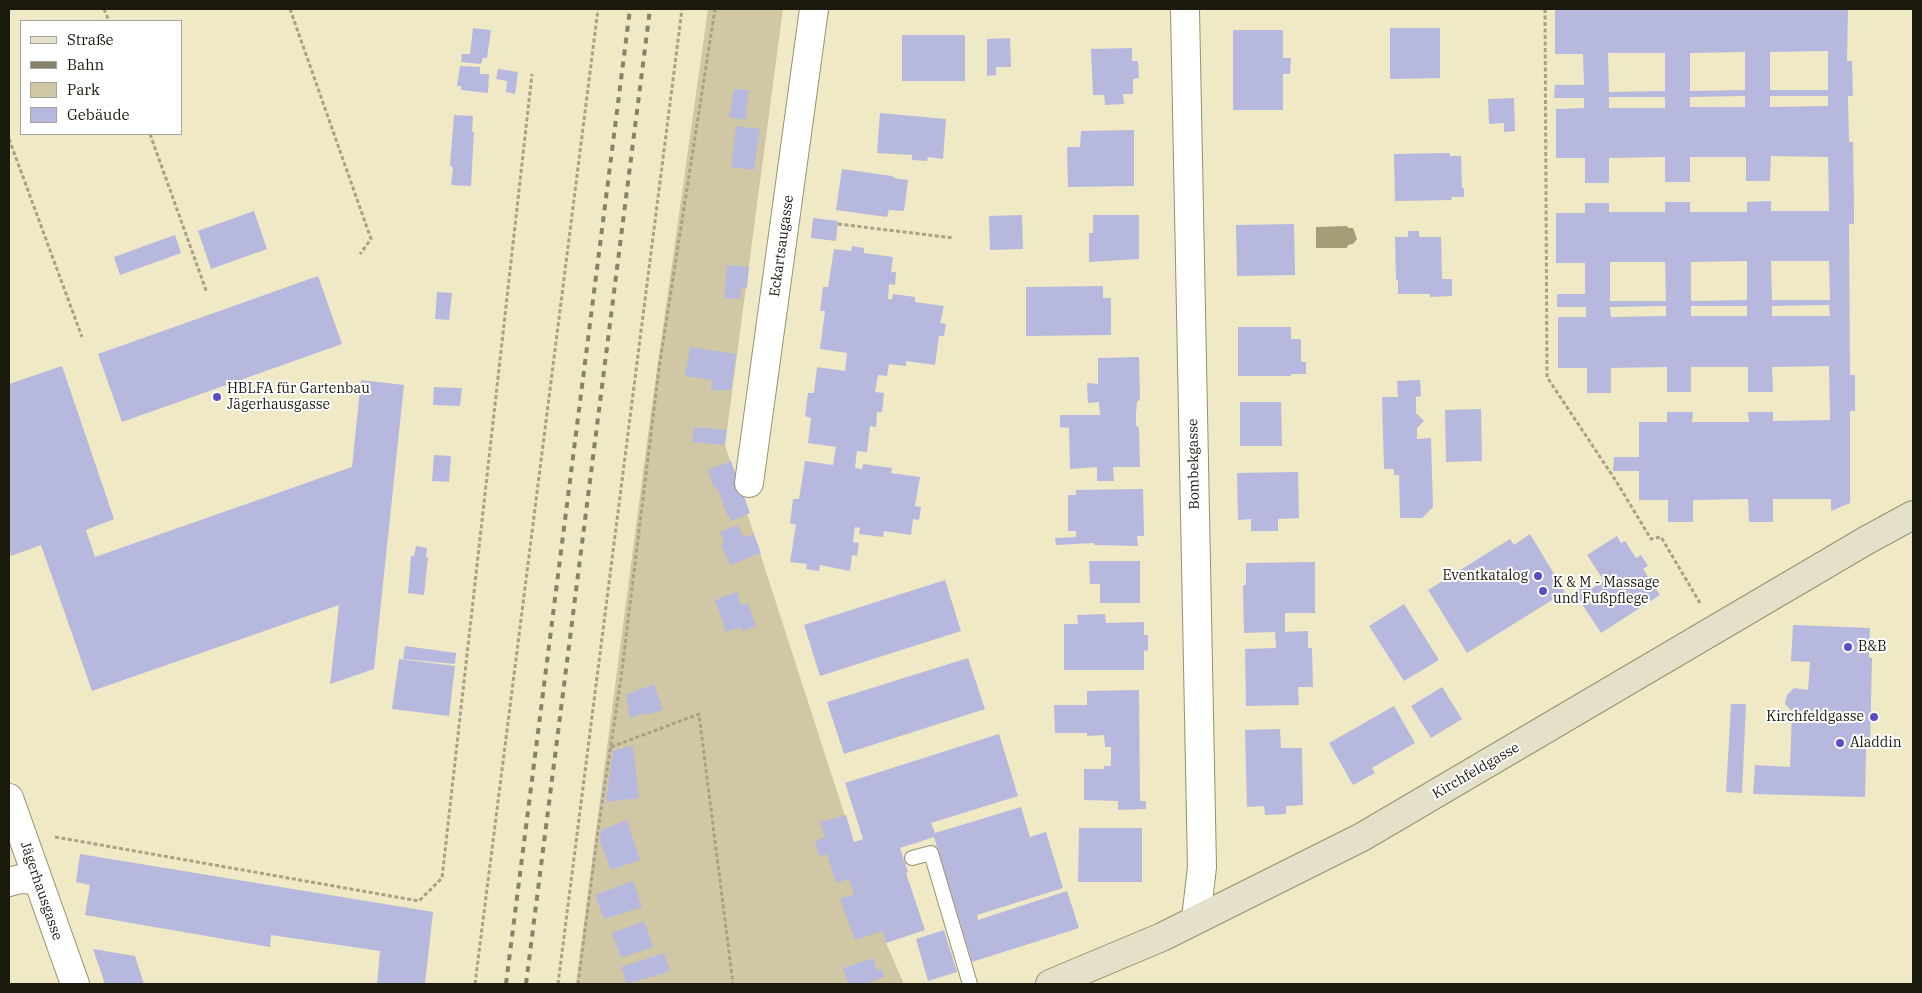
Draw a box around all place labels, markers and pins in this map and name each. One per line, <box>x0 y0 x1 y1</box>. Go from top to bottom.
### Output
place label: HBLFA für Gartenbau Jägerhausgasse <box>227 381 370 414</box>
marker: HBLFA für Gartenbau Jägerhausgasse <box>211 391 223 403</box>
place label: Eventkatalog <box>1442 568 1528 584</box>
marker: Eventkatalog <box>1532 570 1544 582</box>
place label: K & M - Massage und Fußpflege <box>1553 575 1660 608</box>
marker: K & M - Massage und Fußpflege <box>1537 585 1549 597</box>
place label: B&B <box>1858 639 1887 655</box>
marker: B&B <box>1842 641 1854 653</box>
place label: Kirchfeldgasse <box>1766 709 1864 725</box>
marker: Kirchfeldgasse <box>1868 711 1880 723</box>
place label: Aladdin <box>1850 735 1902 751</box>
marker: Aladdin <box>1834 737 1846 749</box>

